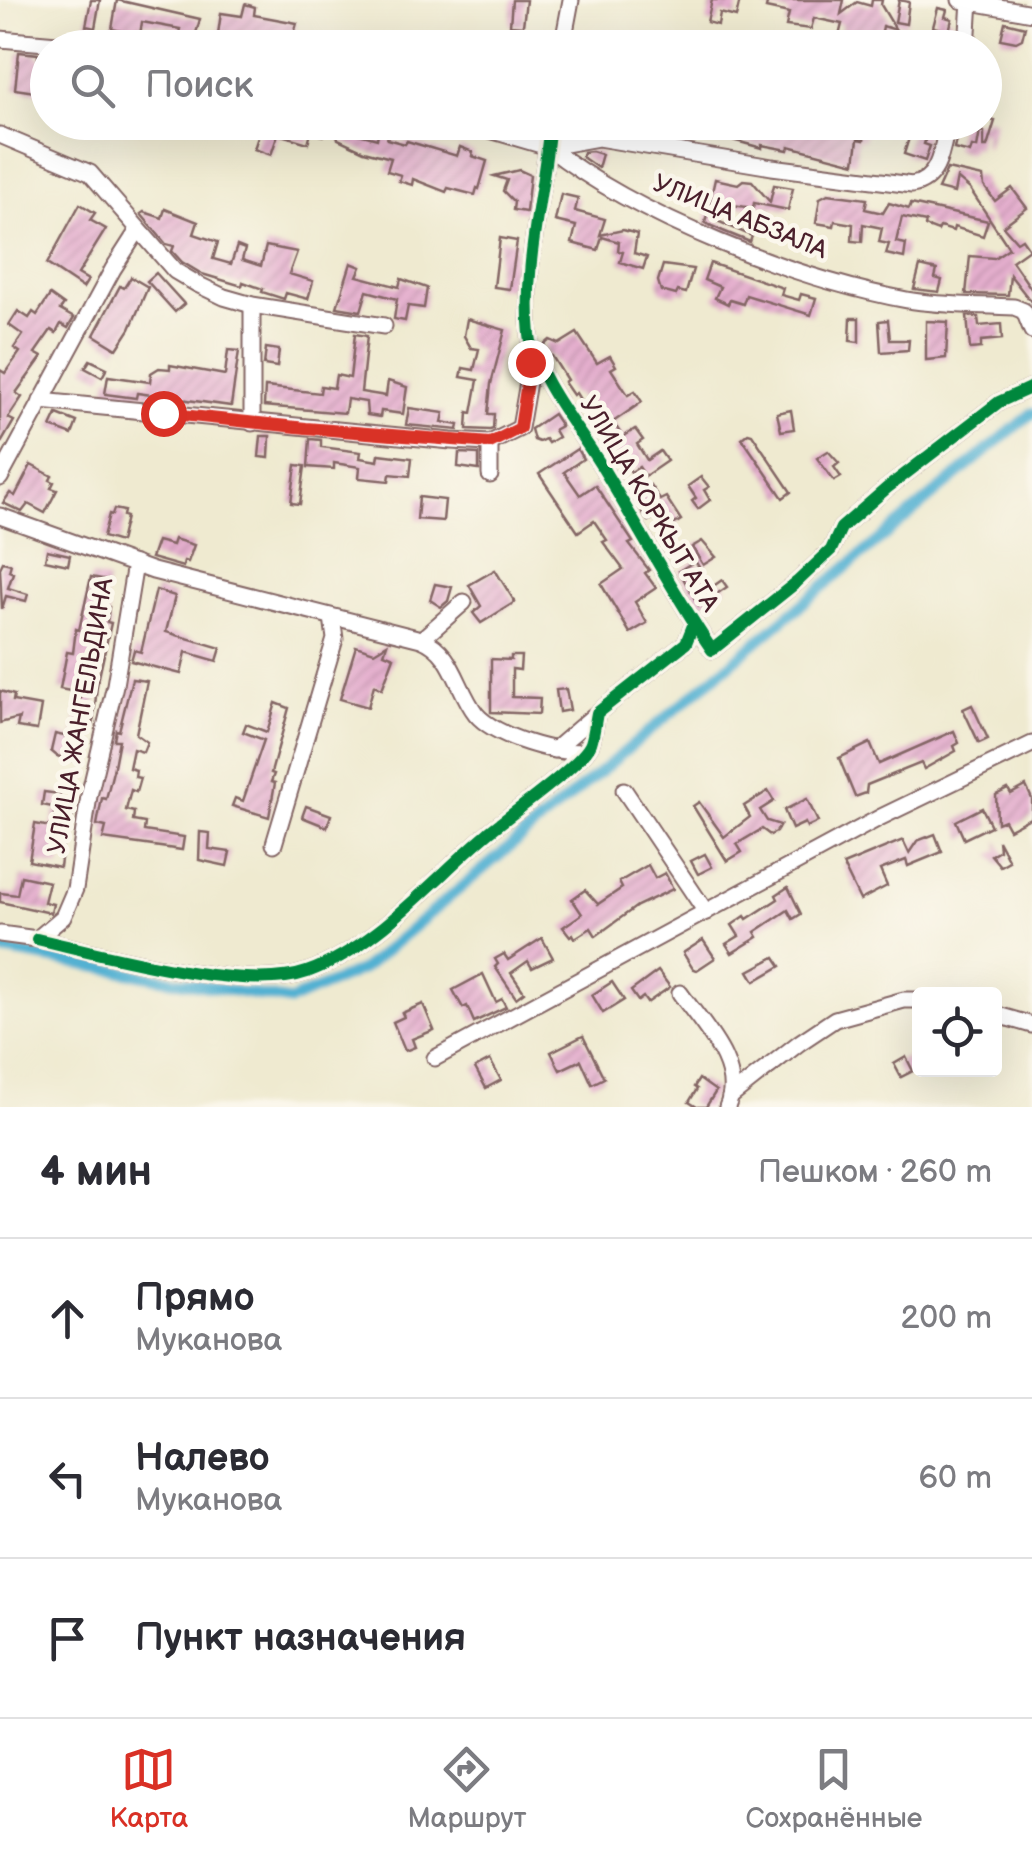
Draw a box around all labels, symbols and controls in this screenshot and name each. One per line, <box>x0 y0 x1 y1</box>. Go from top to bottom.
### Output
search box <box>30 30 1002 140</box>
icon: search <box>65 58 120 113</box>
text: Поиск <box>145 63 253 108</box>
street label: УЛИЦА АБЗАЛА <box>648 168 832 266</box>
route end <box>508 340 554 386</box>
route start <box>141 391 187 437</box>
street label: УЛИЦА КОРКЫТ АТА <box>572 391 726 618</box>
street label: УЛИЦА ЖАНГЕЛЬДИНА <box>41 575 121 856</box>
map controls <box>912 987 1002 1077</box>
button: locate <box>912 987 1002 1077</box>
text: 4 мин <box>40 1147 152 1198</box>
text: Пешком · 260 m <box>758 1153 992 1192</box>
text: Прямо <box>135 1276 254 1321</box>
icon: ahead <box>40 1291 95 1346</box>
text: 200 m <box>900 1299 992 1338</box>
text: Муканова <box>135 1321 282 1360</box>
text: Налево <box>135 1436 270 1481</box>
icon: left <box>40 1451 95 1506</box>
text: 60 m <box>919 1459 992 1498</box>
text: Муканова <box>135 1481 282 1520</box>
icon: arrive <box>40 1611 95 1666</box>
text: Пункт назначения <box>135 1616 466 1661</box>
tab: Карта <box>110 1742 188 1835</box>
tab: Маршрут <box>407 1742 526 1835</box>
tab: Сохранённые <box>746 1742 922 1835</box>

